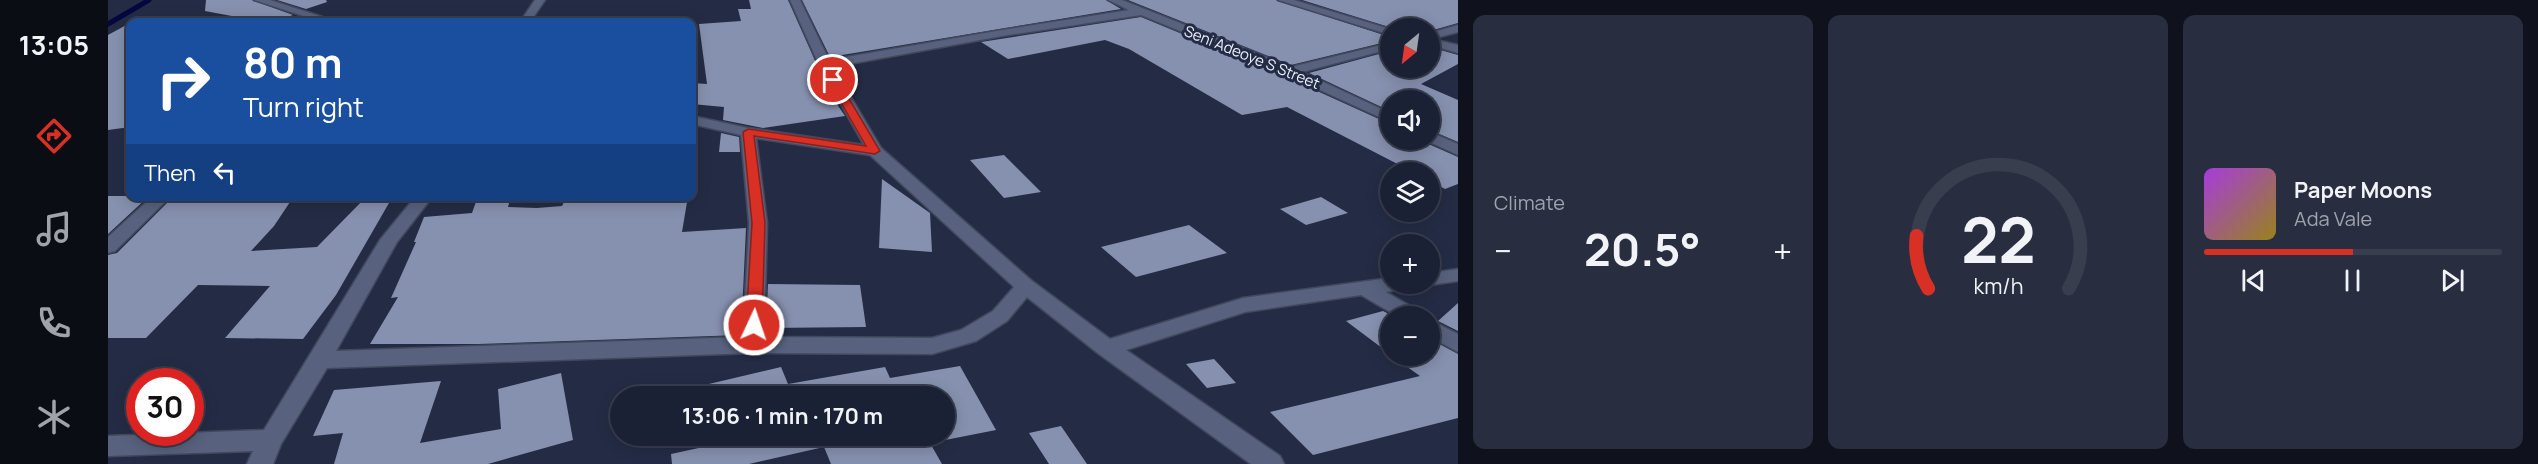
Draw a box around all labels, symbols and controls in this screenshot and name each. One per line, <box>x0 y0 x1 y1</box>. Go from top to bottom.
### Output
north arrow <box>1380 18 1440 78</box>
map controls <box>1380 18 1440 366</box>
street label: Seni Adeoye S Street <box>1181 20 1323 94</box>
text: 13:05 <box>19 26 89 63</box>
text: 80 m <box>243 33 343 91</box>
icon: right <box>144 42 222 120</box>
pin <box>807 54 858 105</box>
icon: arrive <box>816 63 849 96</box>
text: Turn right <box>243 88 364 125</box>
button: sound <box>1380 90 1440 150</box>
icon: directions <box>33 115 75 157</box>
icon: left <box>208 156 241 189</box>
text: Then <box>144 158 196 188</box>
button: layers <box>1380 162 1440 222</box>
text: Paper Moons <box>2294 175 2432 205</box>
text: Climate <box>1494 189 1565 216</box>
text: 22 <box>1961 196 2035 282</box>
text: Ada Vale <box>2294 205 2372 232</box>
icon: music <box>33 208 75 250</box>
text: 20.5° <box>1584 218 1701 280</box>
text: − <box>1494 228 1512 273</box>
text: + <box>1773 228 1792 273</box>
button: + <box>1380 234 1440 294</box>
icon: previous <box>2237 264 2270 297</box>
icon: pause <box>2336 264 2369 297</box>
icon: next <box>2436 264 2469 297</box>
text: km/h <box>1973 271 2023 300</box>
position arrow <box>722 293 786 357</box>
icon: phone <box>33 302 75 344</box>
button: − <box>1380 306 1440 366</box>
speed limit sign: 30 <box>126 368 204 446</box>
icon: climate <box>33 396 75 438</box>
text: 13:06 · 1 min · 170 m <box>682 401 883 431</box>

